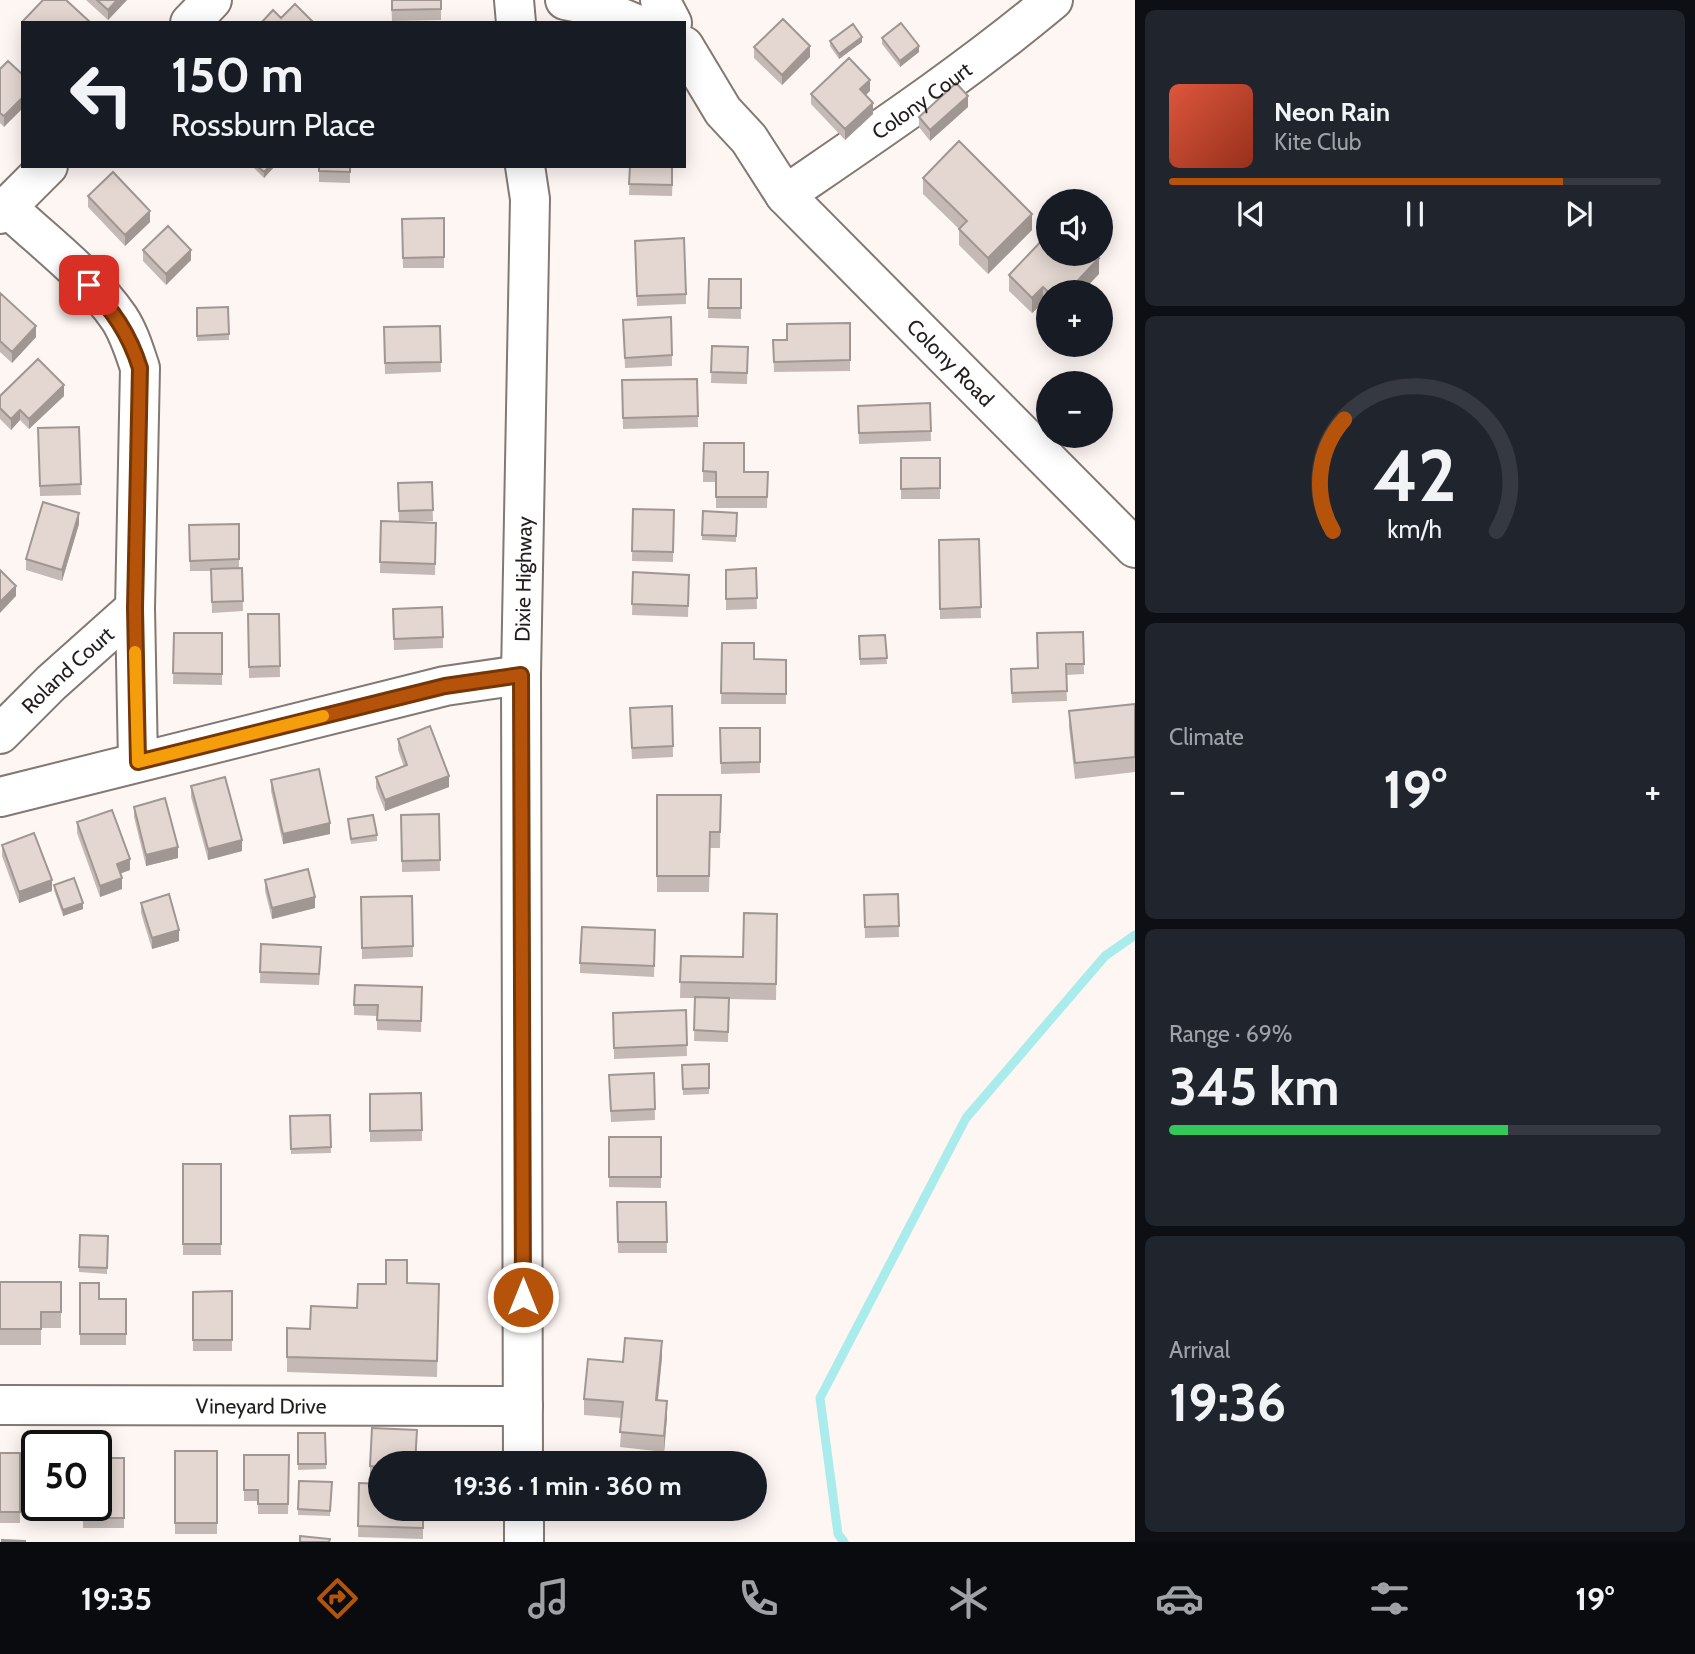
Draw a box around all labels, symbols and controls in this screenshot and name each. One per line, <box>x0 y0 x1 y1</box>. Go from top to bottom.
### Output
text: 150 m <box>171 45 304 104</box>
icon: left <box>56 49 147 140</box>
street label: Colony Court <box>867 56 976 144</box>
text: Neon Rain <box>1274 96 1390 128</box>
text: Rossburn Place <box>171 105 375 144</box>
text: Kite Club <box>1274 128 1361 156</box>
map controls <box>1036 189 1113 448</box>
button: sound <box>1036 189 1113 266</box>
icon: previous <box>1232 195 1270 233</box>
icon: pause <box>1396 195 1434 233</box>
icon: next <box>1560 195 1598 233</box>
pin <box>59 255 119 315</box>
icon: arrive <box>70 266 108 304</box>
button: + <box>1036 280 1113 357</box>
street label: Colony Road <box>902 313 999 411</box>
button: − <box>1036 371 1113 448</box>
text: 42 <box>1373 431 1457 519</box>
text: km/h <box>1388 513 1442 543</box>
street label: Dixie Highway <box>509 516 537 642</box>
street label: Roland Court <box>16 621 118 718</box>
text: Climate <box>1169 723 1244 751</box>
text: 19° <box>1383 758 1447 821</box>
text: − <box>1169 767 1186 814</box>
text: + <box>1644 767 1661 814</box>
text: Range · 69% <box>1169 1020 1293 1048</box>
text: 345 km <box>1169 1055 1339 1118</box>
position arrow <box>486 1260 560 1334</box>
text: Arrival <box>1169 1336 1230 1364</box>
text: 19:36 <box>1169 1371 1286 1434</box>
street label: Vineyard Drive <box>195 1393 327 1418</box>
speed limit sign: 50 <box>21 1430 112 1521</box>
text: 19:36 · 1 min · 360 m <box>453 1470 682 1502</box>
icon: directions <box>313 1574 362 1623</box>
icon: music <box>524 1574 573 1623</box>
icon: phone <box>734 1574 783 1623</box>
icon: climate <box>944 1574 993 1623</box>
icon: car <box>1155 1574 1204 1623</box>
icon: filters <box>1365 1574 1414 1623</box>
text: 19:35 <box>81 1579 152 1618</box>
text: 19° <box>1575 1579 1614 1618</box>

